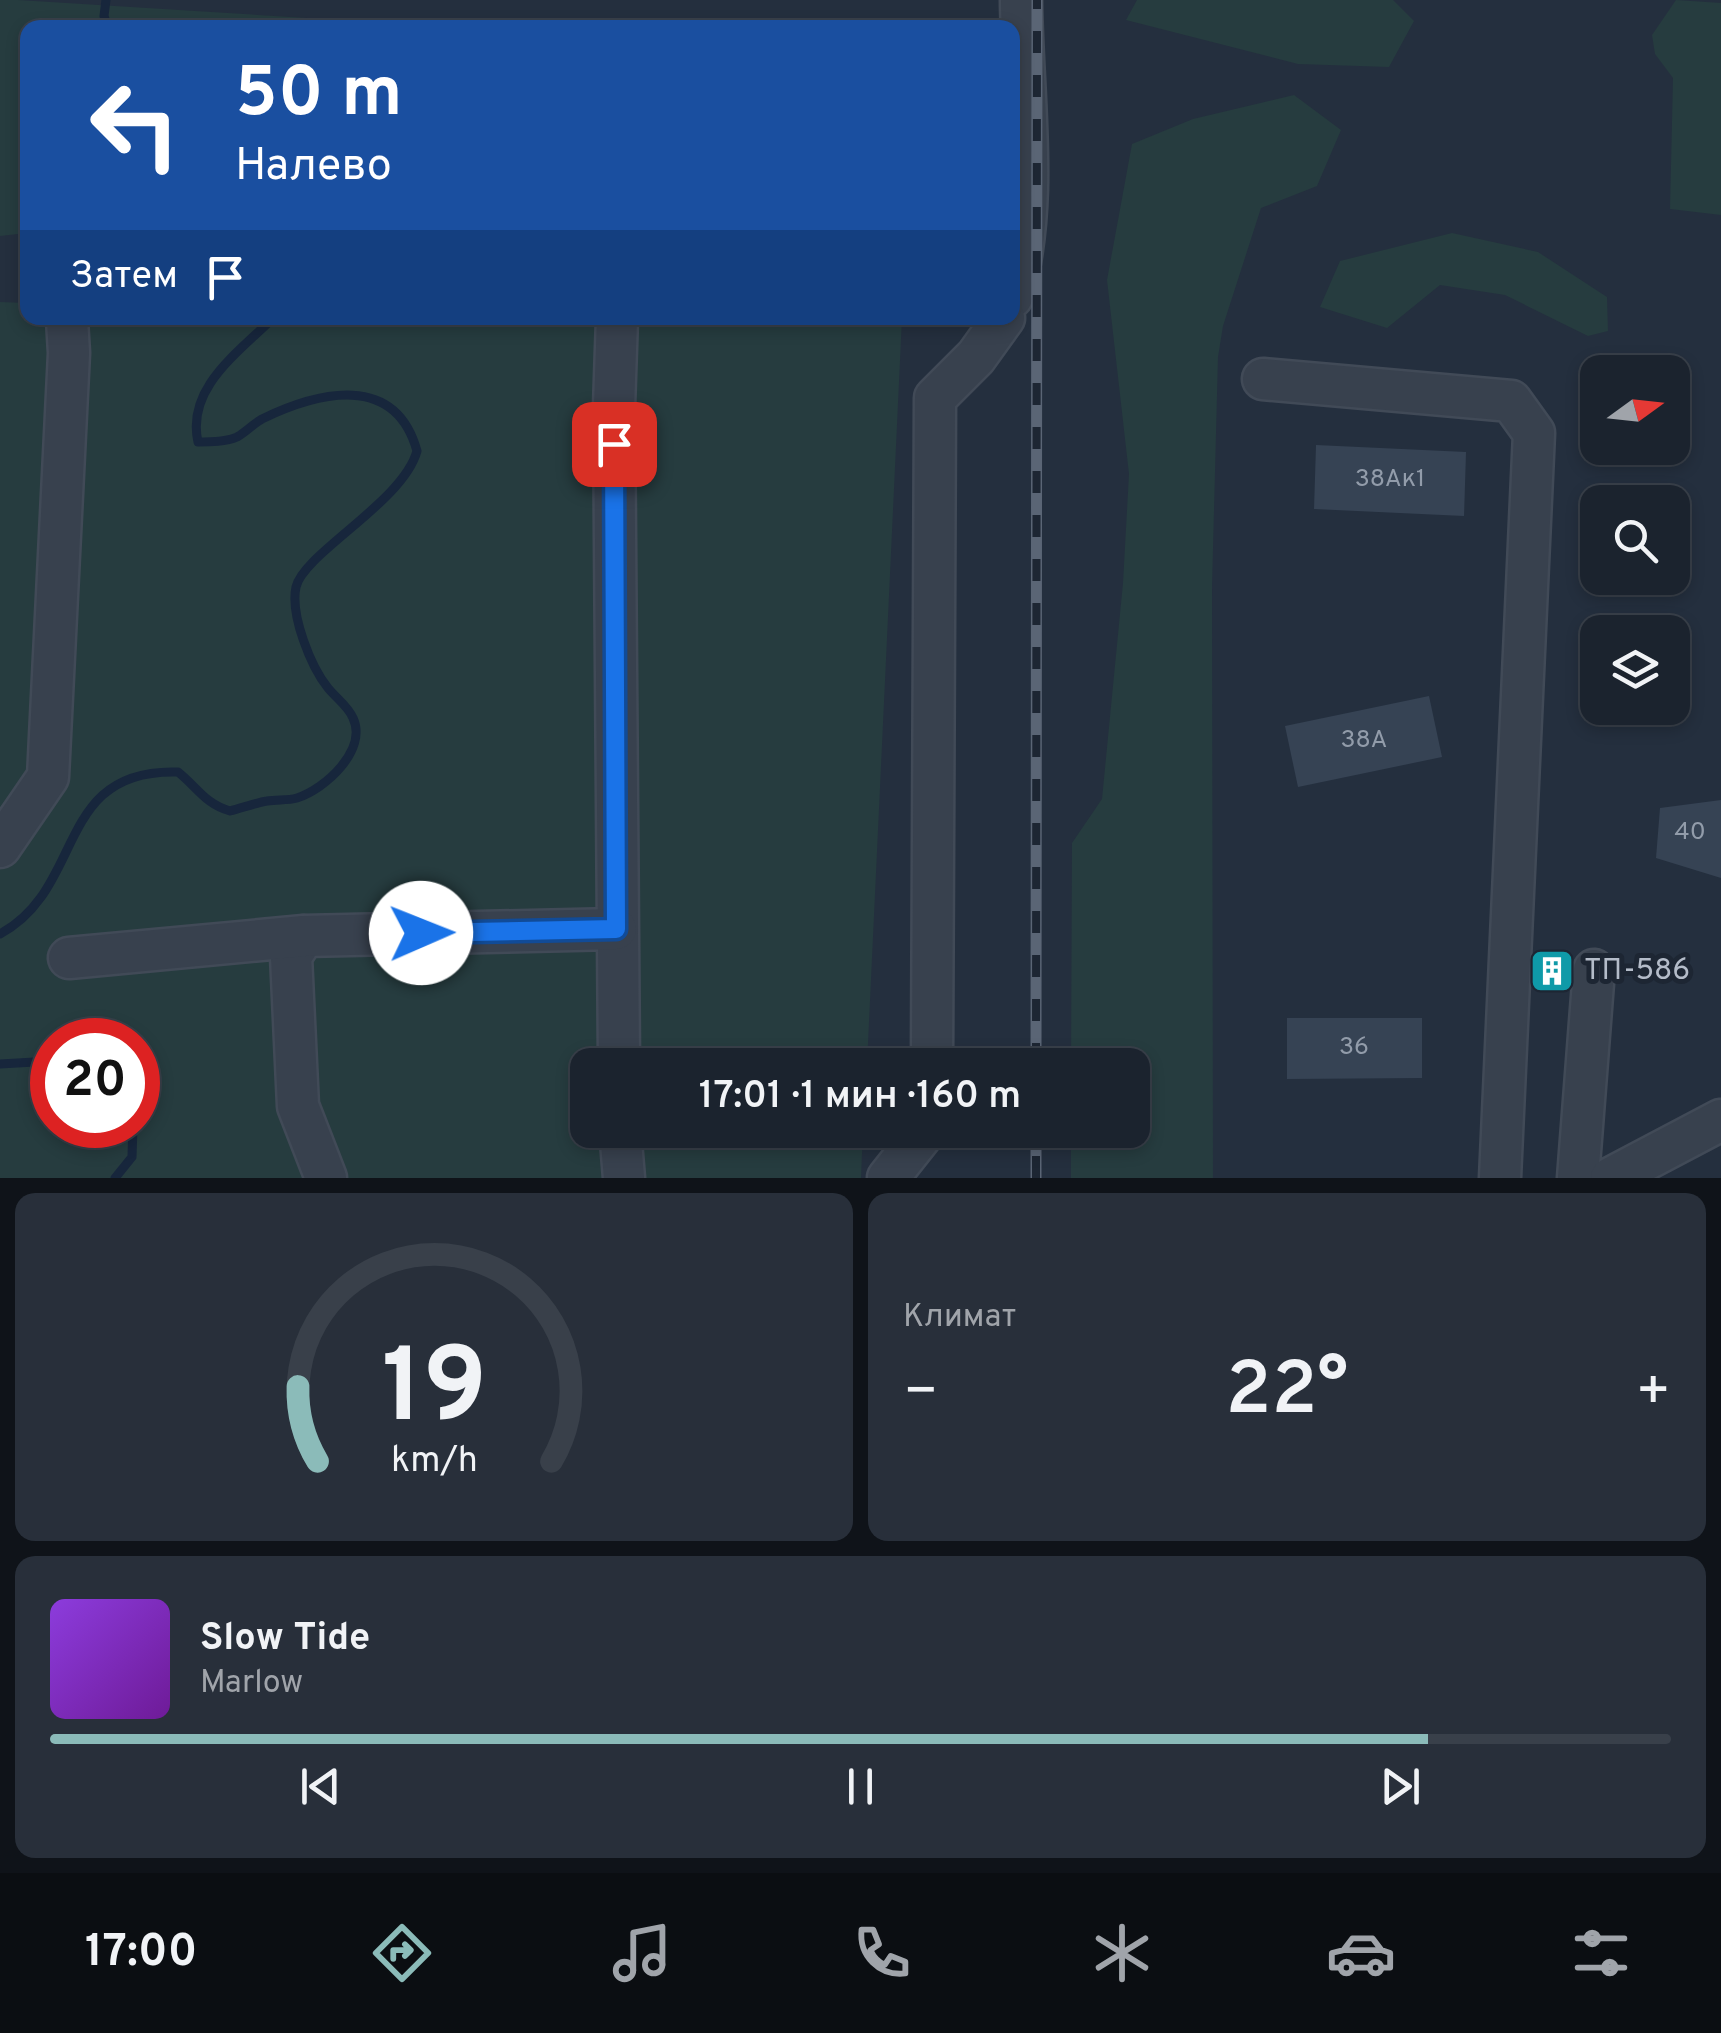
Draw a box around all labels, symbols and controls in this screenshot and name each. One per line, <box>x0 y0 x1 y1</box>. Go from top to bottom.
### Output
text: 50 m <box>235 52 402 141</box>
icon: left <box>70 60 200 190</box>
text: Налево <box>235 139 392 196</box>
icon: arrive <box>198 250 253 305</box>
text: Затем <box>70 253 178 302</box>
north arrow <box>1580 355 1690 465</box>
map controls <box>1580 355 1690 725</box>
pin <box>572 402 657 487</box>
icon: arrive <box>587 417 642 472</box>
house number: 38Ак1 <box>1355 464 1425 496</box>
button: search <box>1580 485 1690 595</box>
button: layers <box>1580 615 1690 725</box>
house number: 38А <box>1340 725 1388 757</box>
house number: 40 <box>1674 817 1706 849</box>
position arrow <box>369 881 473 985</box>
building icon: ТП-586 <box>1529 948 1575 994</box>
place label: ТП-586 <box>1584 953 1690 990</box>
speed limit sign: 20 <box>30 1018 160 1148</box>
house number: 36 <box>1339 1032 1369 1064</box>
text: 17:01 · 1 мин · 160 m <box>699 1073 1021 1122</box>
text: Климат <box>903 1298 1016 1338</box>
text: 19 <box>381 1327 487 1459</box>
text: 22° <box>1226 1346 1348 1441</box>
text: − <box>903 1359 938 1429</box>
text: + <box>1636 1359 1671 1429</box>
text: km/h <box>391 1439 477 1485</box>
text: Slow Tide <box>200 1615 370 1664</box>
text: Marlow <box>200 1664 303 1704</box>
icon: previous <box>293 1759 348 1814</box>
icon: pause <box>833 1759 888 1814</box>
icon: next <box>1373 1759 1428 1814</box>
icon: directions <box>367 1918 437 1988</box>
icon: music <box>607 1918 677 1988</box>
icon: phone <box>847 1918 917 1988</box>
icon: climate <box>1087 1918 1157 1988</box>
icon: car <box>1326 1918 1396 1988</box>
icon: filters <box>1566 1918 1636 1988</box>
text: 17:00 <box>85 1925 197 1982</box>

